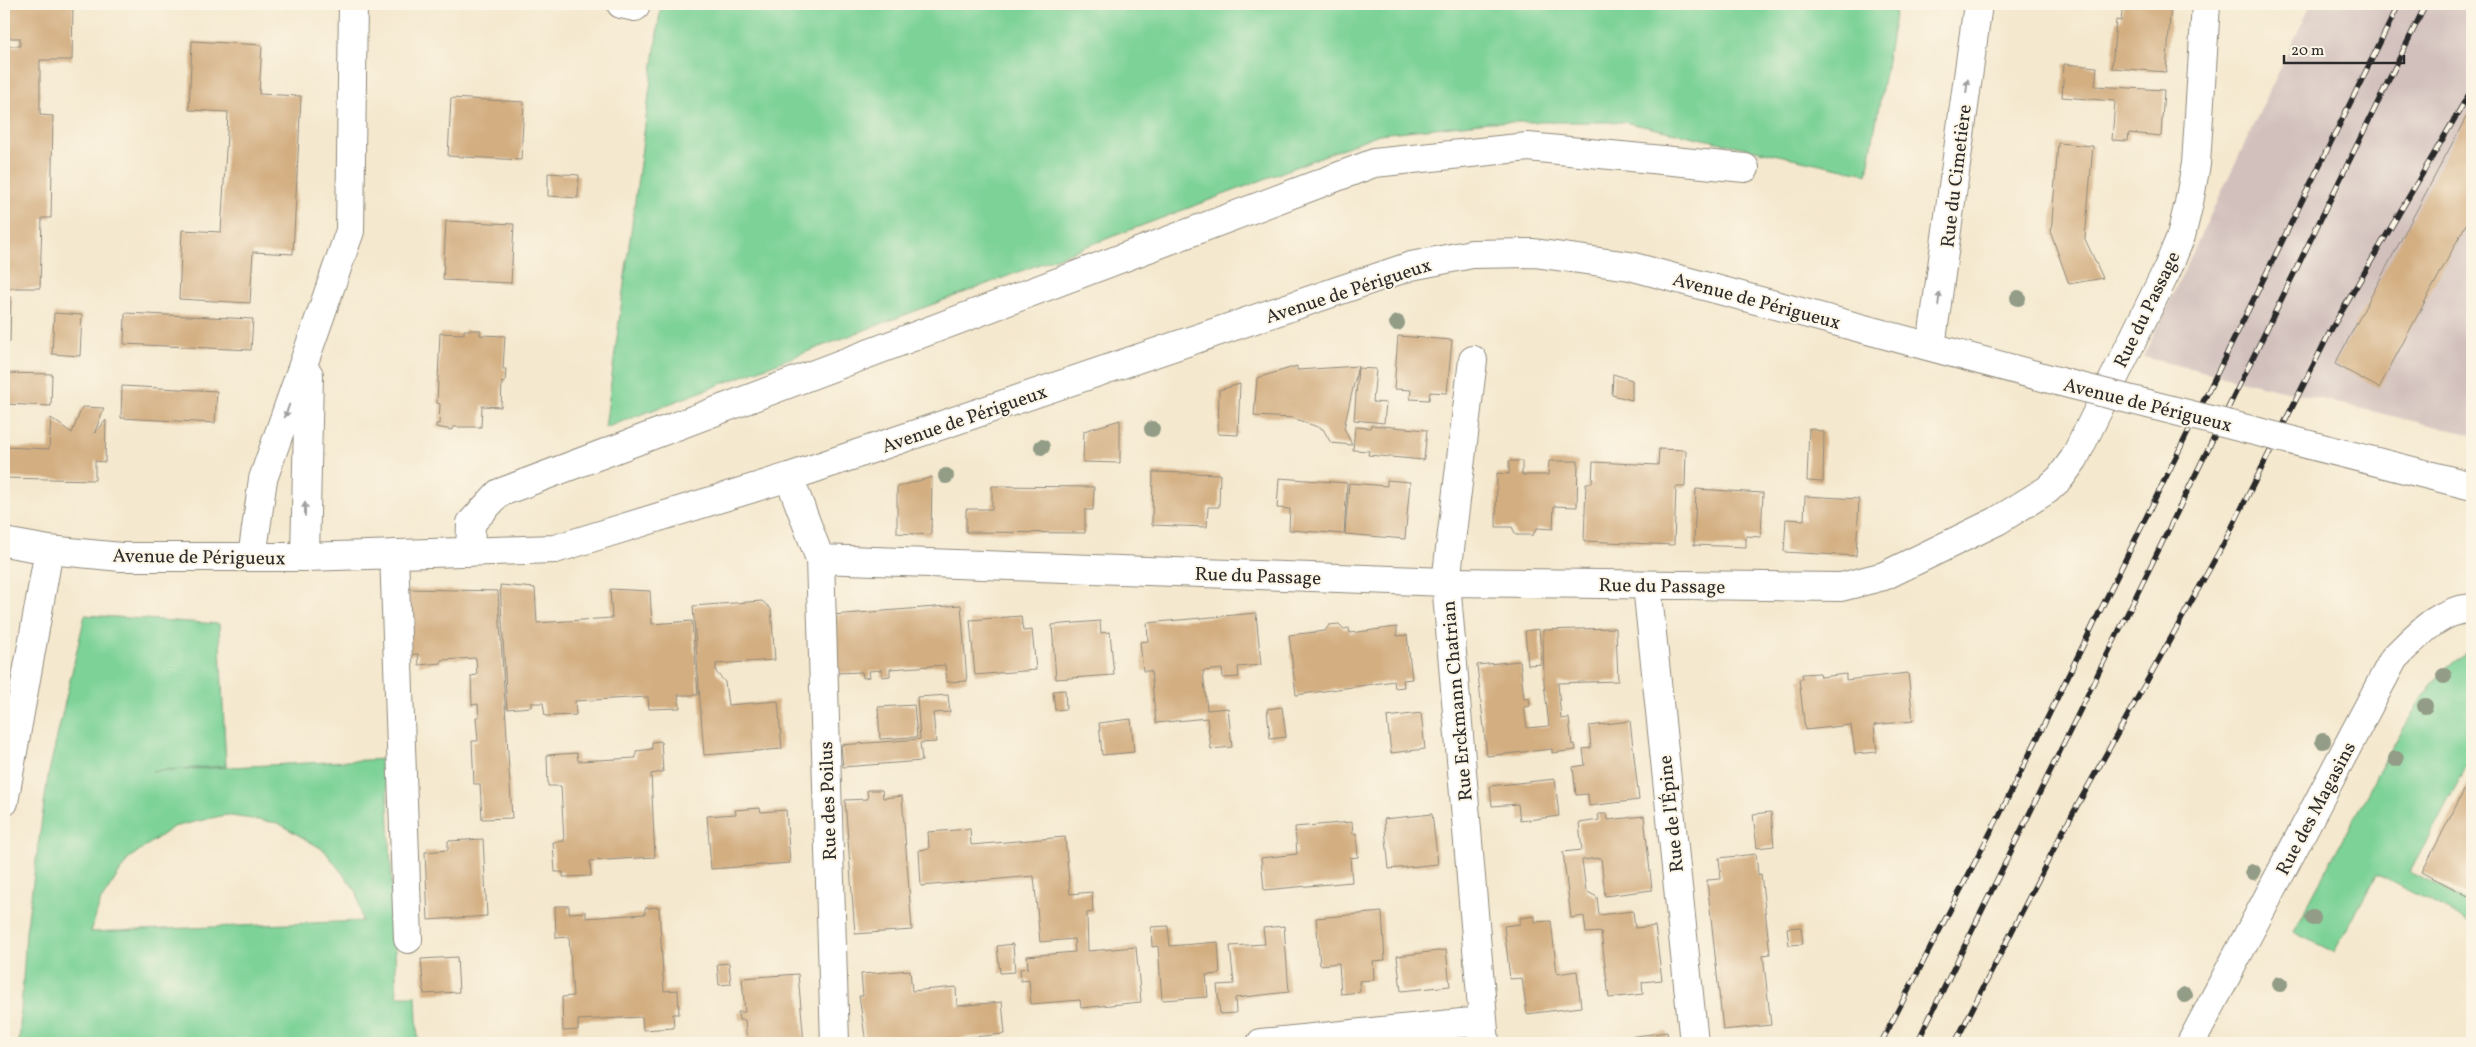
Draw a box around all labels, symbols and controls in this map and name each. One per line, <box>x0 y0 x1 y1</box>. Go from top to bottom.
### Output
scale bar <box>2284 32 2404 64</box>
text: 20 m <box>2291 41 2324 62</box>
one-way arrow <box>1963 77 1971 93</box>
street label: Rue du Cimetière <box>1935 103 1979 249</box>
street label: Rue du Passage <box>2108 247 2187 373</box>
street label: Avenue de Périgueux <box>1262 253 1435 331</box>
street label: Avenue de Périgueux <box>1670 267 1843 337</box>
one-way arrow <box>1935 291 1943 307</box>
street label: Avenue de Périgueux <box>2061 372 2235 439</box>
street label: Avenue de Périgueux <box>879 379 1051 460</box>
one-way arrow <box>283 404 291 419</box>
one-way arrow <box>301 500 309 516</box>
street label: Avenue de Périgueux <box>112 543 286 573</box>
street label: Rue du Passage <box>1194 562 1322 592</box>
street label: Rue du Passage <box>1598 573 1726 601</box>
street label: Rue Erckmann Chatrian <box>1436 600 1480 802</box>
street label: Rue des Magasins <box>2271 738 2363 880</box>
street label: Rue des Poilus <box>814 741 844 861</box>
street label: Rue de l'Épine <box>1653 754 1691 874</box>

